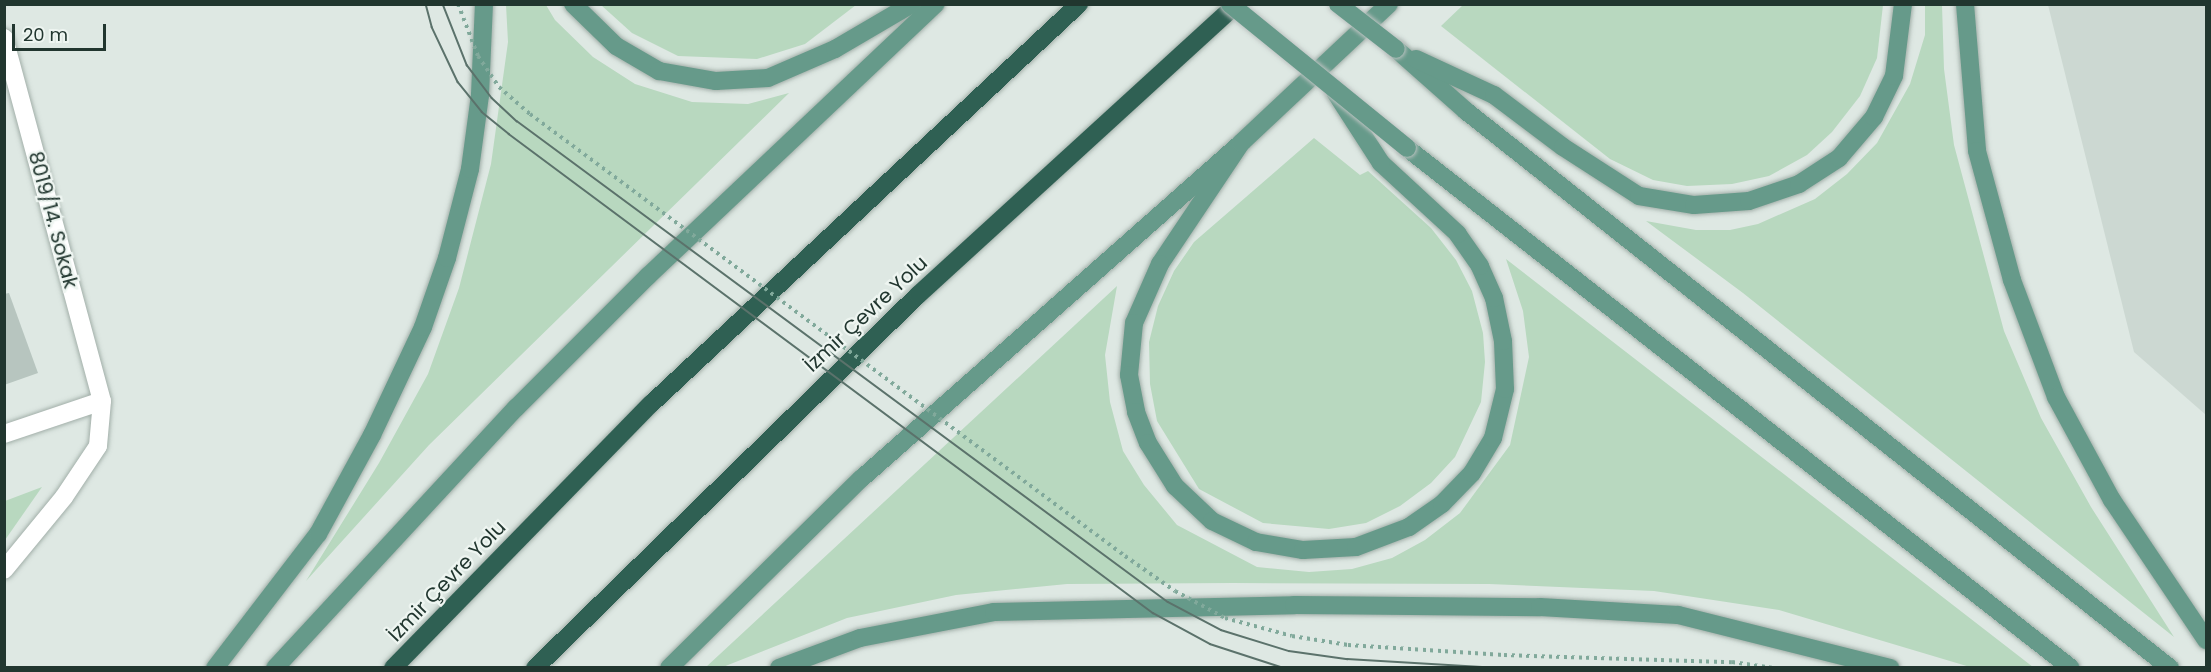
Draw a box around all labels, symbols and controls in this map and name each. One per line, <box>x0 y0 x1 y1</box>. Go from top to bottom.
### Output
scale bar <box>15 12 110 50</box>
text: 20 m <box>23 22 68 47</box>
street label: 8019/14. Sokak <box>23 149 83 291</box>
street label: İzmir Çevre Yolu <box>800 251 932 377</box>
street label: İzmir Çevre Yolu <box>383 516 511 646</box>

